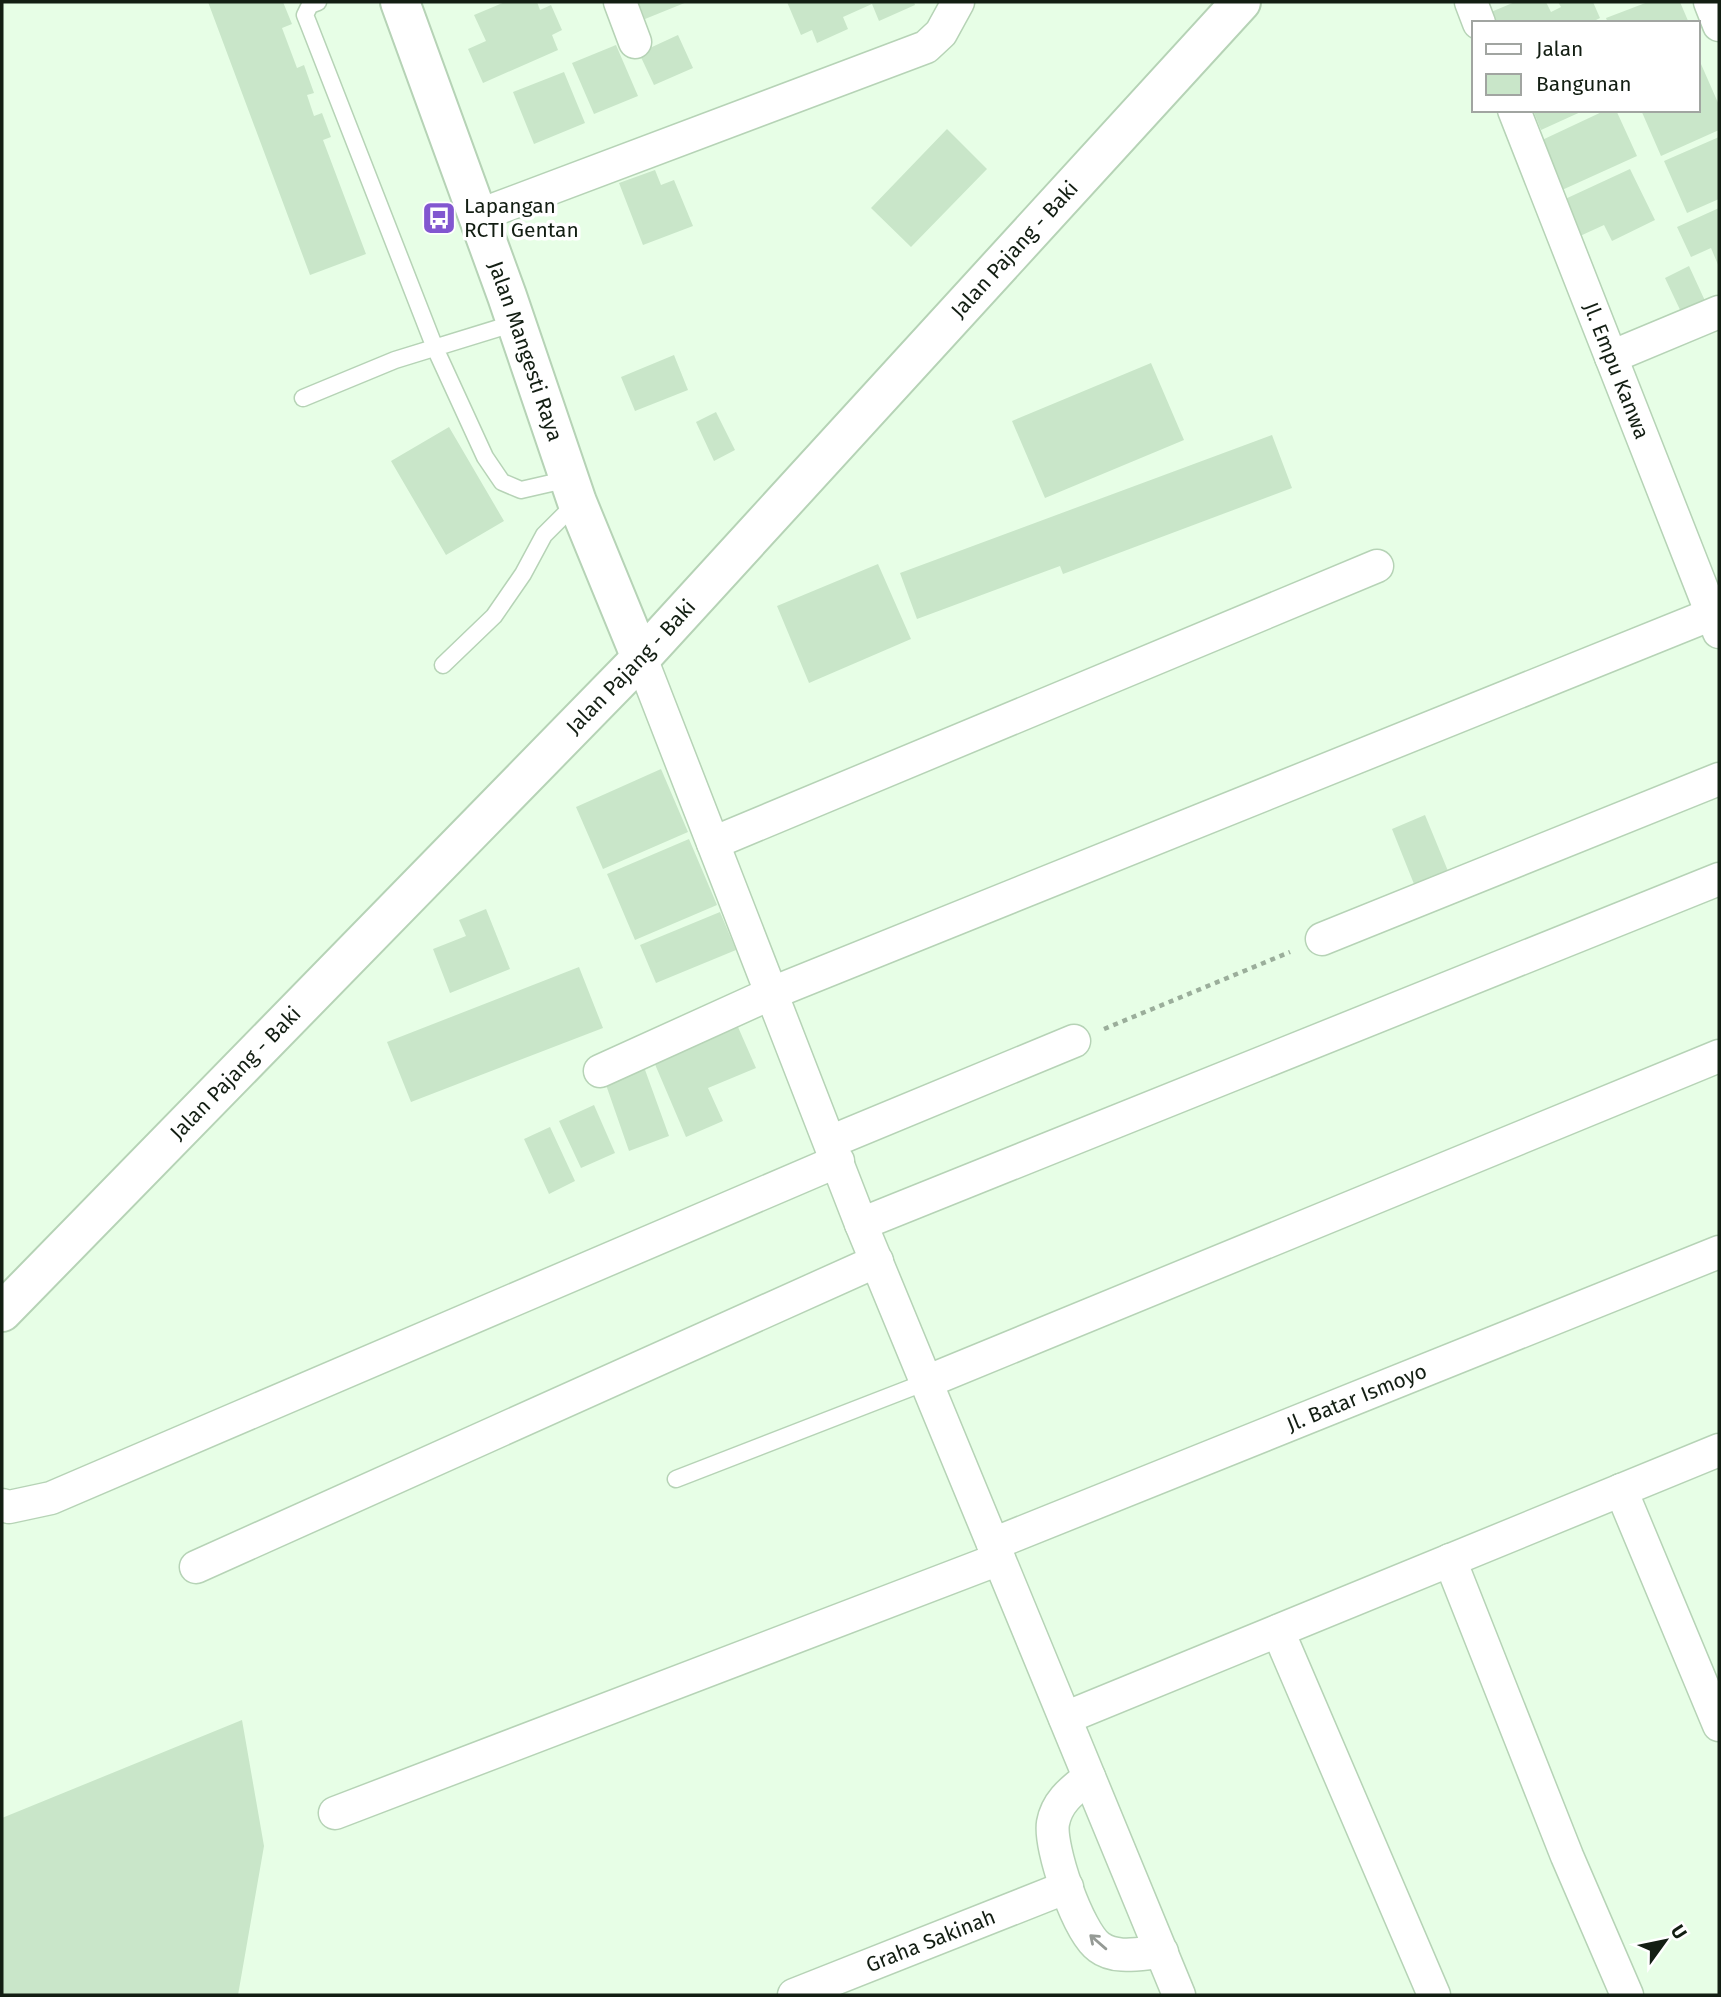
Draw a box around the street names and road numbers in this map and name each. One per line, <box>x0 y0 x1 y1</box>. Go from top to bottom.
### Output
street label: Jalan Pajang - Baki <box>946 176 1084 323</box>
street label: Jalan Mangesti Raya <box>482 257 568 445</box>
street label: Jl. Empu Kanwa <box>1578 298 1655 443</box>
street label: Jalan Pajang - Baki <box>561 594 701 740</box>
street label: Jalan Pajang - Baki <box>164 1001 306 1145</box>
street label: Jl. Batar Ismoyo <box>1283 1358 1431 1438</box>
street label: Graha Sakinah <box>862 1904 999 1978</box>

